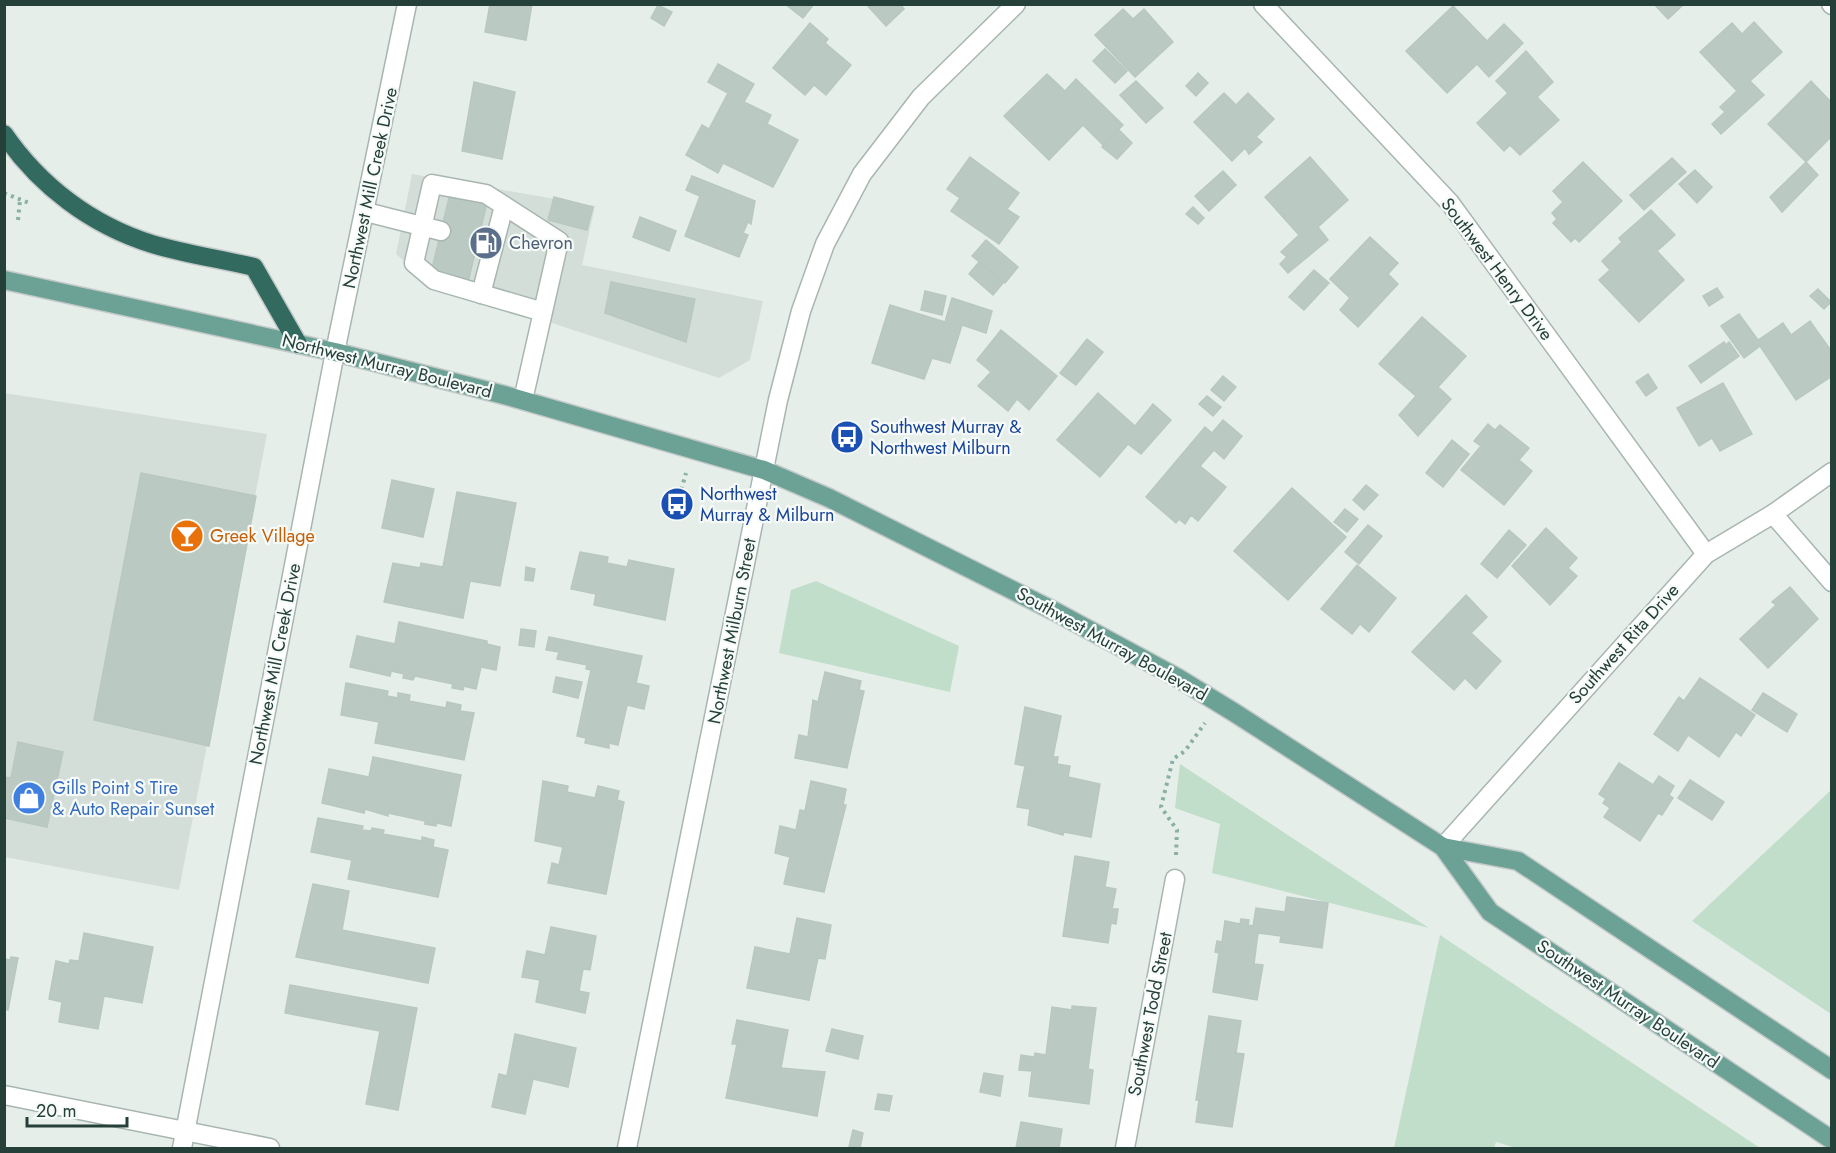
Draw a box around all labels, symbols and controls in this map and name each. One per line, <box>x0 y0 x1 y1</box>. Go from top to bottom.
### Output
street label: Northwest Mill Creek Drive <box>336 85 404 291</box>
street label: Southwest Henry Drive <box>1435 192 1559 346</box>
fuel station icon: Chevron <box>468 225 504 261</box>
place label: Chevron <box>509 230 573 256</box>
street label: Northwest Murray Boulevard <box>279 327 495 405</box>
place label: Southwest Murray & Northwest Milburn <box>870 414 1021 461</box>
bus stop icon: Southwest Murray & Northwest Milburn <box>829 419 865 455</box>
place label: Northwest Murray & Milburn <box>700 481 835 528</box>
bus stop icon: Northwest Murray & Milburn <box>659 486 695 522</box>
bar icon: Greek Village <box>169 518 205 554</box>
place label: Greek Village <box>210 523 315 549</box>
street label: Northwest Milburn Street <box>701 535 763 726</box>
street label: Northwest Mill Creek Drive <box>243 561 307 767</box>
street label: Southwest Rita Drive <box>1563 578 1685 710</box>
street label: Southwest Murray Boulevard <box>1012 581 1212 707</box>
place label: Gills Point S Tire & Auto Repair Sunset <box>52 775 215 822</box>
shop icon: Gills Point S Tire & Auto Repair Sunset <box>11 780 47 816</box>
street label: Southwest Todd Street <box>1121 929 1179 1098</box>
street label: Southwest Murray Boulevard <box>1532 933 1724 1075</box>
scale bar <box>27 1090 128 1128</box>
text: 20 m <box>36 1098 76 1124</box>

